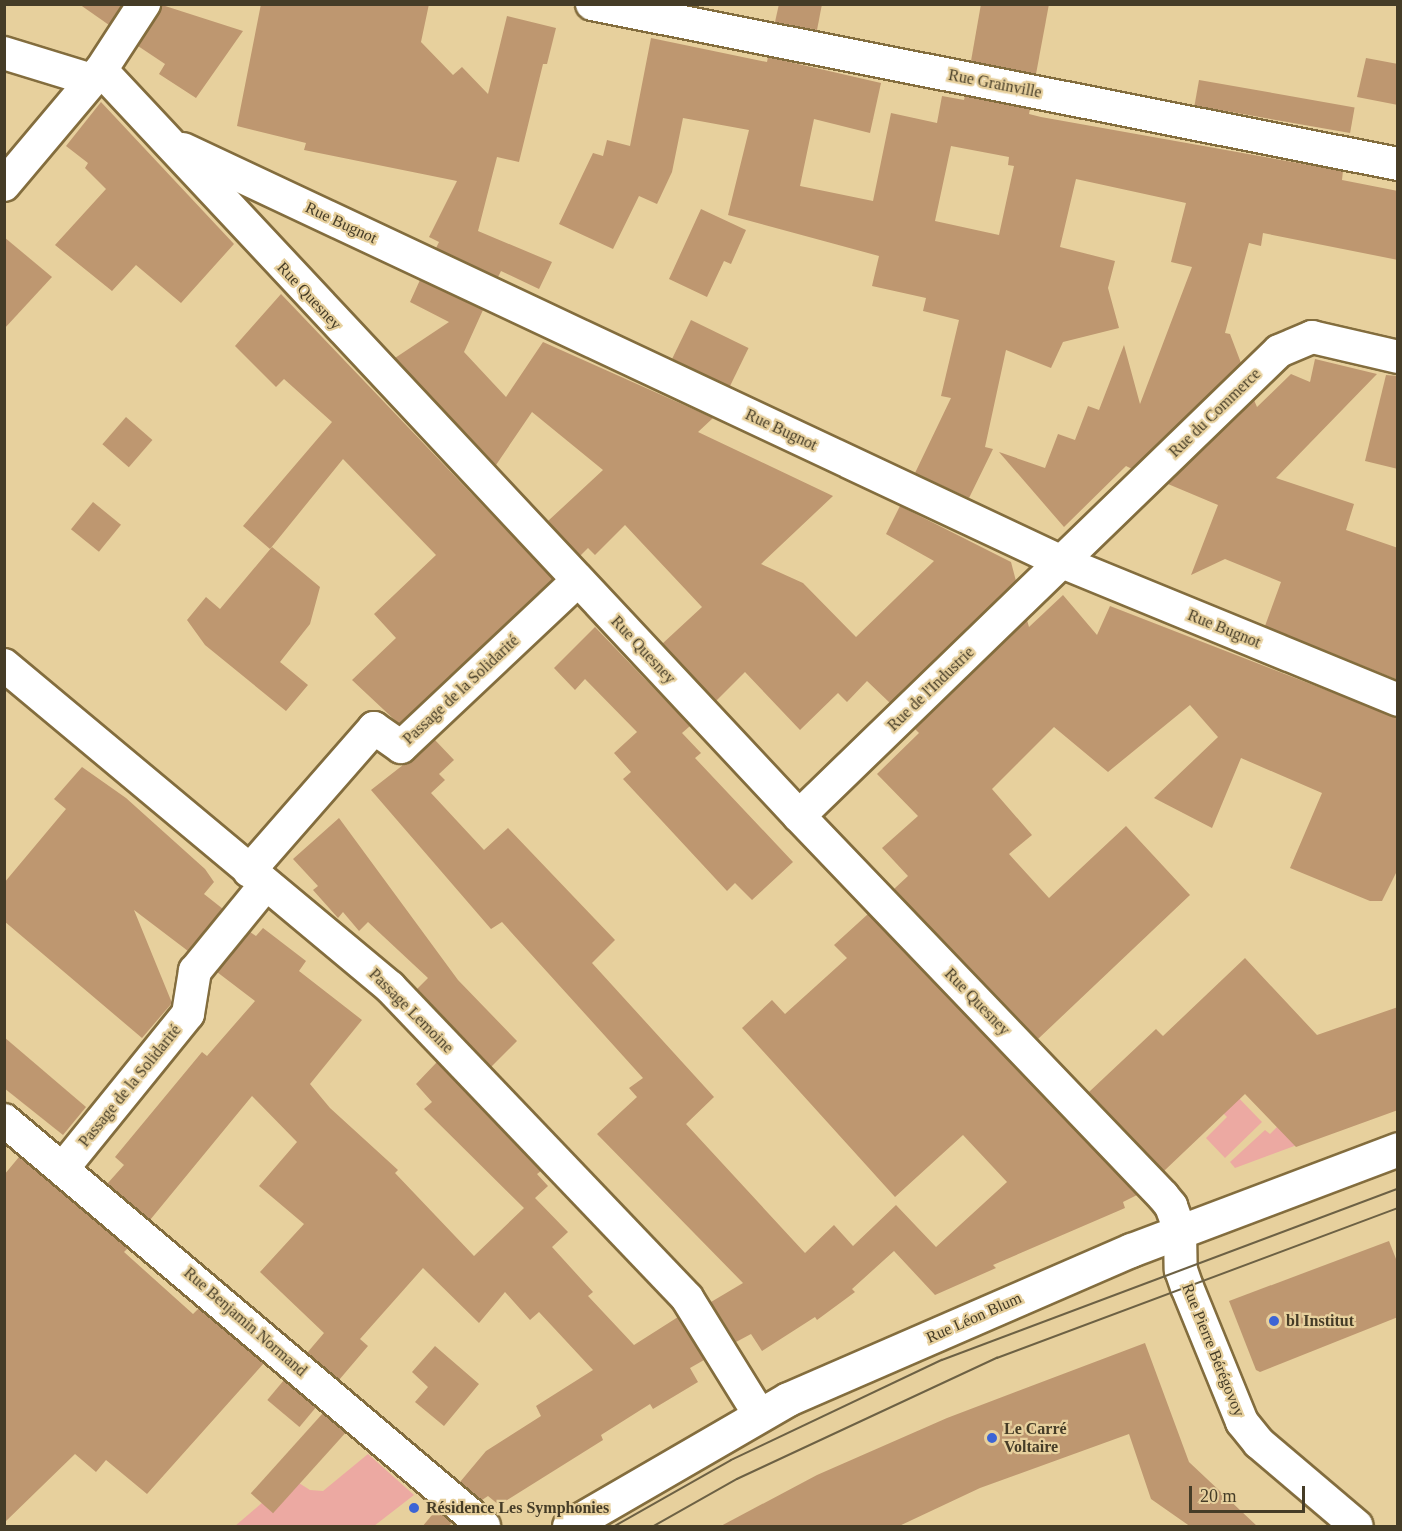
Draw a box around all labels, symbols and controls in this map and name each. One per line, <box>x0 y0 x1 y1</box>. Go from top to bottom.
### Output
street label: Rue Grainville <box>947 66 1043 102</box>
street label: Rue Bugnot <box>302 198 380 248</box>
street label: Rue Quesney <box>273 258 345 334</box>
street label: Rue du Commerce <box>1165 364 1265 462</box>
street label: Rue Bugnot <box>742 405 820 455</box>
street label: Rue Bugnot <box>1185 606 1263 652</box>
street label: Rue Quesney <box>607 612 679 688</box>
street label: Passage de la Solidarité <box>399 631 523 749</box>
street label: Rue de l'Industrie <box>884 643 978 735</box>
street label: Rue Quesney <box>940 964 1014 1040</box>
street label: Passage Lemoine <box>365 965 457 1057</box>
street label: Passage de la Solidarité <box>75 1021 185 1151</box>
street label: Rue Benjamin Normand <box>180 1263 310 1381</box>
street label: Rue Pierre Bérégovoy <box>1177 1280 1249 1420</box>
street label: Rue Léon Blum <box>923 1288 1025 1348</box>
place label: bl Institut <box>1286 1311 1354 1331</box>
marker: bl Institut <box>1267 1314 1281 1328</box>
place label: Le Carré Voltaire <box>1004 1419 1067 1457</box>
marker: Le Carré Voltaire <box>985 1431 999 1445</box>
scale bar <box>1192 1474 1308 1512</box>
text: 20 m <box>1200 1486 1237 1506</box>
place label: Résidence Les Symphonies <box>426 1498 609 1518</box>
marker: Résidence Les Symphonies <box>407 1501 421 1515</box>

